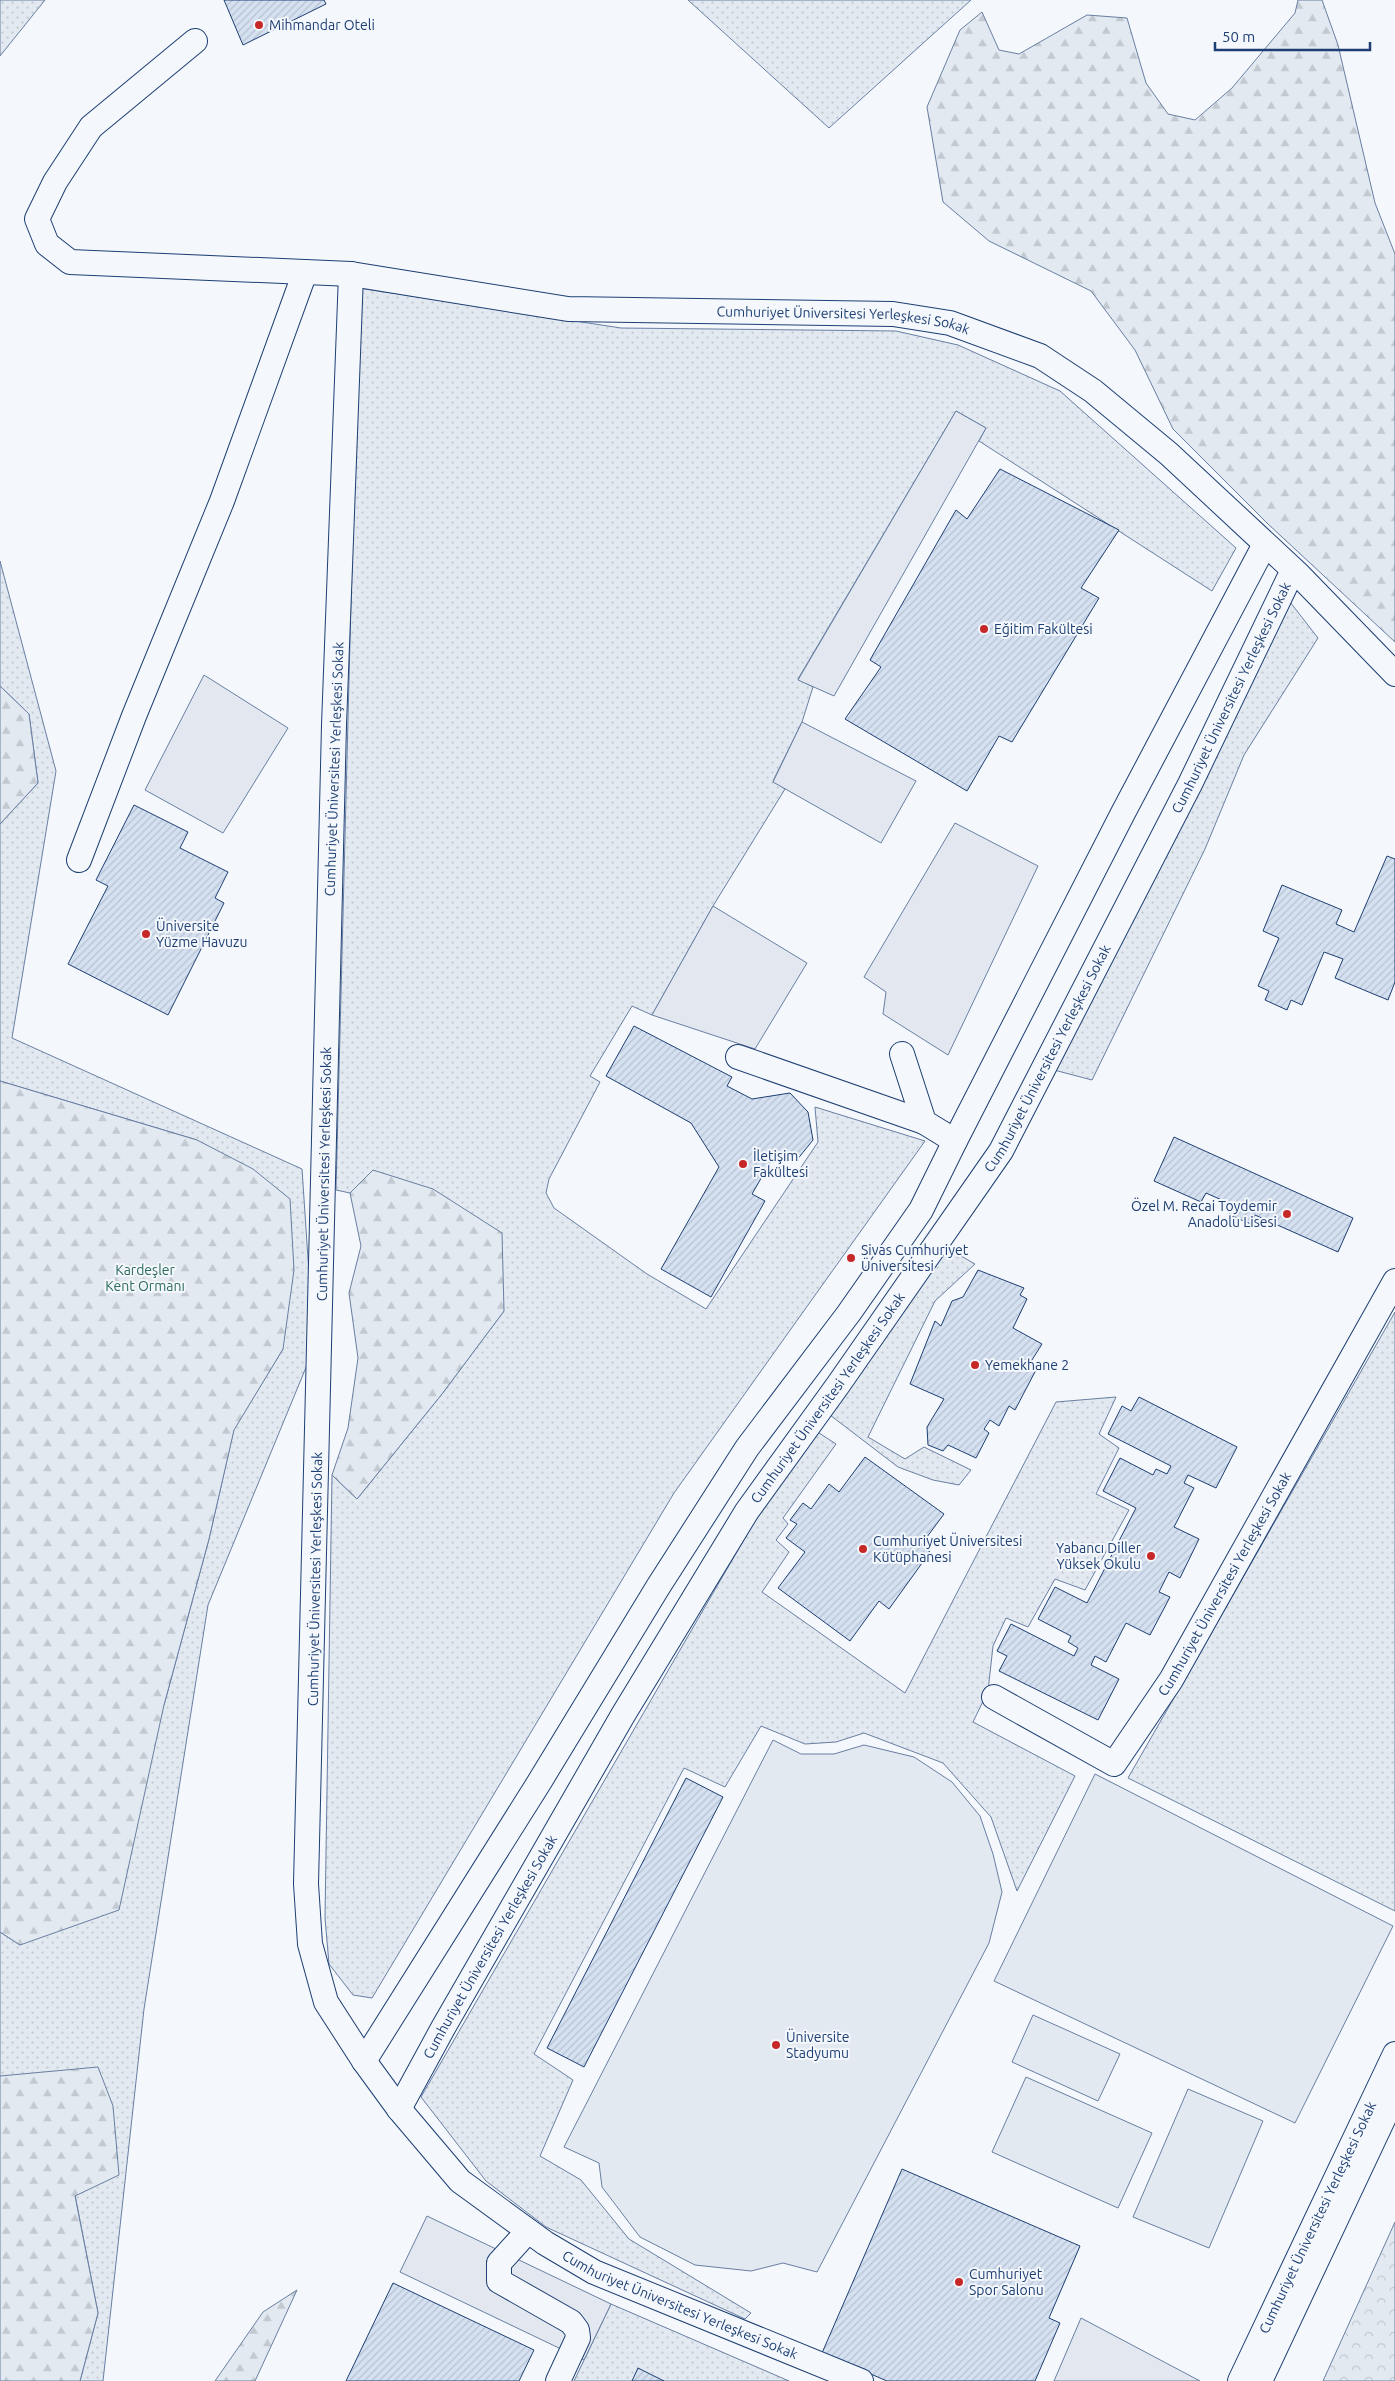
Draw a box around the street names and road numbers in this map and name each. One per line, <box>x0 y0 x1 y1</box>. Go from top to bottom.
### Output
street label: Cumhuriyet Üniversitesi Yerleşkesi Sokak <box>716 303 972 338</box>
street label: Cumhuriyet Üniversitesi Yerleşkesi Sokak <box>1168 580 1294 816</box>
street label: Cumhuriyet Üniversitesi Yerleşkesi Sokak <box>321 641 346 896</box>
street label: Cumhuriyet Üniversitesi Yerleşkesi Sokak <box>981 942 1114 1175</box>
street label: Cumhuriyet Üniversitesi Yerleşkesi Sokak <box>313 1047 334 1301</box>
street label: Cumhuriyet Üniversitesi Yerleşkesi Sokak <box>747 1289 908 1506</box>
street label: Cumhuriyet Üniversitesi Yerleşkesi Sokak <box>304 1452 325 1706</box>
street label: Cumhuriyet Üniversitesi Yerleşkesi Sokak <box>1155 1469 1294 1699</box>
street label: Cumhuriyet Üniversitesi Yerleşkesi Sokak <box>420 1832 560 2061</box>
street label: Cumhuriyet Üniversitesi Yerleşkesi Sokak <box>1256 2099 1379 2336</box>
street label: Cumhuriyet Üniversitesi Yerleşkesi Sokak <box>559 2247 800 2362</box>

